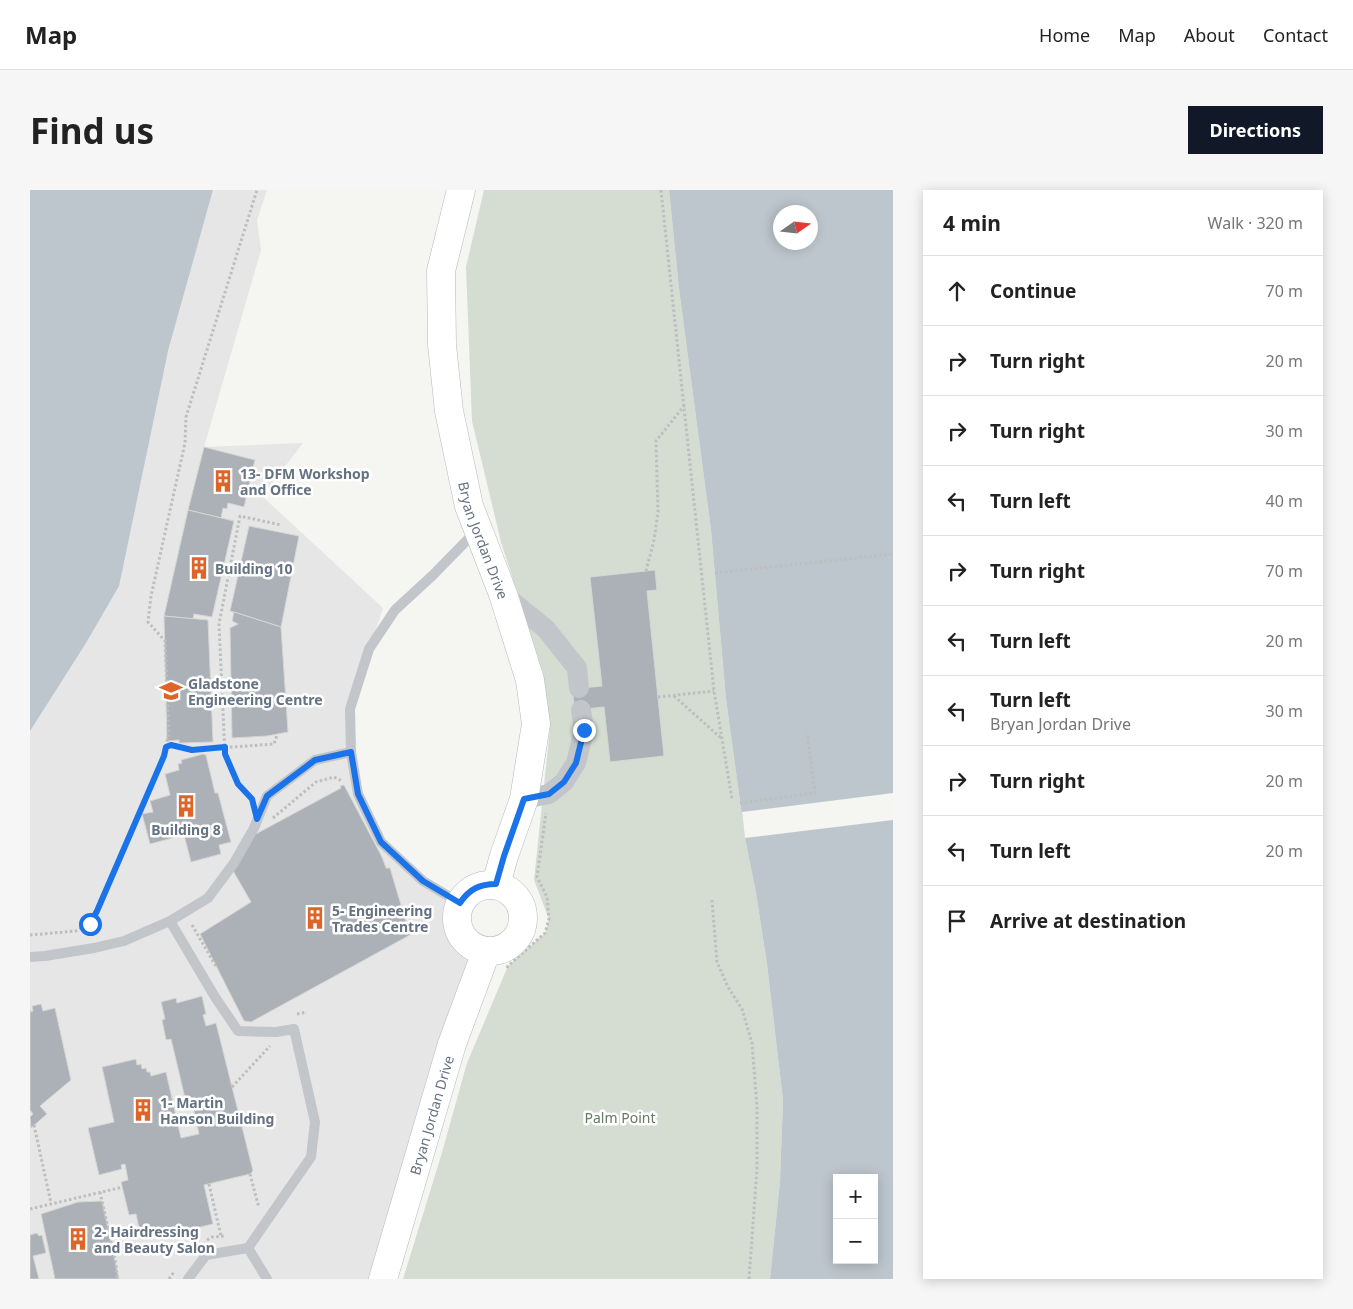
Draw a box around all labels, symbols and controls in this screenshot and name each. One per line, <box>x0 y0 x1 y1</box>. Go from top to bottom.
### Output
text: Map <box>25 18 77 51</box>
text: Home <box>1039 23 1090 47</box>
text: Map <box>1118 23 1156 47</box>
text: About <box>1184 23 1235 47</box>
text: Contact <box>1263 23 1328 47</box>
button: Directions <box>1188 106 1323 154</box>
text: Find us <box>30 107 154 154</box>
north arrow <box>773 205 818 250</box>
text: 4 min <box>943 209 1001 237</box>
text: Walk · 320 m <box>1208 212 1303 234</box>
icon: ahead <box>943 277 971 305</box>
text: Continue <box>990 278 1076 304</box>
text: 70 m <box>1266 280 1303 302</box>
icon: right <box>943 347 971 375</box>
text: Turn right <box>990 348 1085 374</box>
text: 20 m <box>1266 350 1303 372</box>
icon: right <box>943 417 971 445</box>
text: Turn right <box>990 418 1085 444</box>
text: 30 m <box>1266 420 1303 442</box>
place label: 13- DFM Workshop and Office <box>240 464 370 499</box>
building icon: 13- DFM Workshop and Office <box>210 468 236 494</box>
street label: Bryan Jordan Drive <box>455 480 513 601</box>
icon: left <box>943 487 971 515</box>
text: Turn left <box>990 488 1071 514</box>
text: 40 m <box>1266 490 1303 512</box>
building icon: Building 10 <box>186 555 212 581</box>
icon: right <box>943 557 971 585</box>
text: Turn right <box>990 558 1085 584</box>
place label: Building 10 <box>215 559 292 578</box>
text: 70 m <box>1266 560 1303 582</box>
icon: left <box>943 627 971 655</box>
text: Turn left <box>990 628 1071 654</box>
text: 20 m <box>1266 630 1303 652</box>
place label: Gladstone Engineering Centre <box>188 674 323 709</box>
school or university icon: Gladstone Engineering Centre <box>158 678 184 704</box>
text: Turn left <box>990 687 1071 713</box>
icon: left <box>943 697 971 725</box>
text: 30 m <box>1266 700 1303 722</box>
text: Bryan Jordan Drive <box>990 713 1131 735</box>
route end <box>573 719 596 742</box>
icon: right <box>943 767 971 795</box>
text: Turn right <box>990 768 1085 794</box>
text: 20 m <box>1266 770 1303 792</box>
building icon: Building 8 <box>173 793 199 819</box>
place label: Building 8 <box>151 820 221 839</box>
icon: left <box>943 837 971 865</box>
text: Turn left <box>990 838 1071 864</box>
text: 20 m <box>1266 840 1303 862</box>
place label: 5- Engineering Trades Centre <box>332 901 432 936</box>
building icon: 5- Engineering Trades Centre <box>302 905 328 931</box>
icon: arrive <box>943 907 971 935</box>
text: Arrive at destination <box>990 908 1186 934</box>
route start <box>79 913 102 936</box>
street label: Bryan Jordan Drive <box>405 1053 458 1177</box>
place label: 1- Martin Hanson Building <box>160 1093 274 1128</box>
building icon: 1- Martin Hanson Building <box>130 1097 156 1123</box>
park label: Palm Point <box>585 1108 655 1127</box>
map controls <box>833 1174 878 1264</box>
button: + <box>833 1174 878 1219</box>
button: − <box>833 1219 878 1264</box>
place label: 2- Hairdressing and Beauty Salon <box>94 1222 215 1257</box>
building icon: 2- Hairdressing and Beauty Salon <box>65 1226 91 1252</box>

